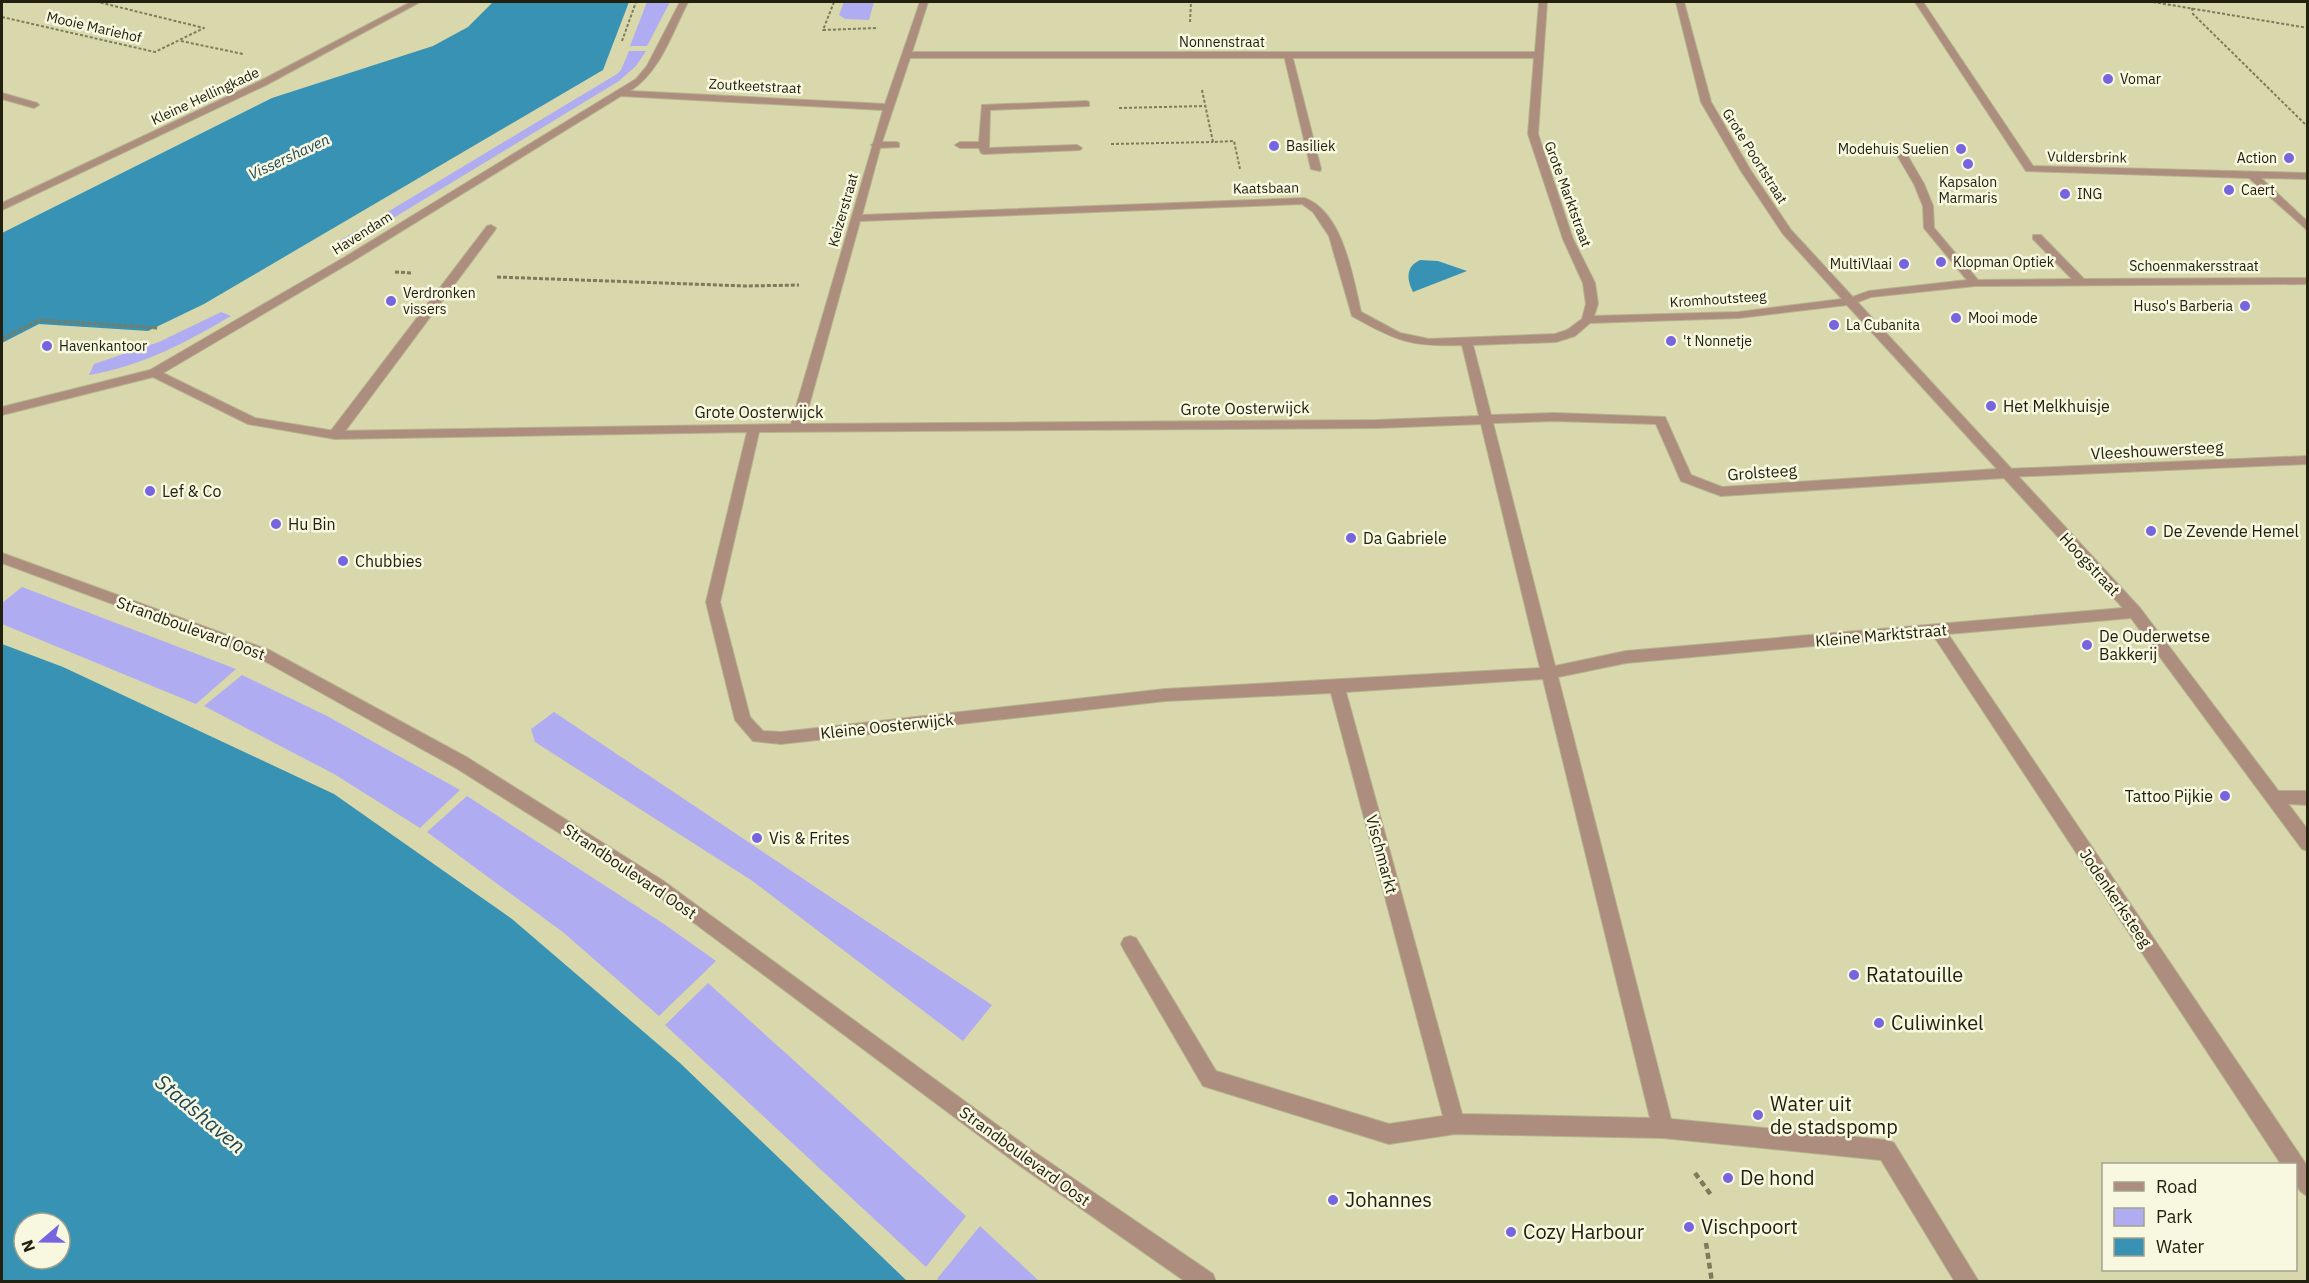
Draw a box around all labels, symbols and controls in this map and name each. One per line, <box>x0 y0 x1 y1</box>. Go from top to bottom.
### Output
street label: Mooie Mariehof <box>45 7 144 47</box>
street label: Nonnenstraat <box>1179 33 1265 51</box>
street label: Kleine Hellingkade <box>148 63 262 129</box>
place label: Vomar <box>2120 70 2161 88</box>
marker: Vomar <box>2101 72 2115 86</box>
street label: Zoutkeetstraat <box>708 75 802 97</box>
street label: Grote Poortstraat <box>1718 105 1792 207</box>
water label: Vissershaven <box>245 129 332 184</box>
place label: Basiliek <box>1286 137 1336 155</box>
marker: Basiliek <box>1267 139 1281 153</box>
street label: Grote Marktstraat <box>1541 139 1596 249</box>
place label: Modehuis Suelien <box>1838 140 1949 158</box>
marker: Modehuis Suelien <box>1954 142 1968 156</box>
street label: Vuldersbrink <box>2047 147 2128 167</box>
place label: Action <box>2237 149 2277 167</box>
marker: Action <box>2282 151 2296 165</box>
marker: Kapsalon Marmaris <box>1961 157 1975 171</box>
street label: Keizerstraat <box>824 171 862 249</box>
place label: Kapsalon Marmaris <box>1938 173 1998 207</box>
street label: Kaatsbaan <box>1233 178 1299 198</box>
place label: Caert <box>2241 181 2275 199</box>
marker: Caert <box>2222 183 2236 197</box>
place label: ING <box>2077 185 2102 203</box>
marker: ING <box>2058 187 2072 201</box>
street label: Havendam <box>329 207 395 259</box>
place label: Klopman Optiek <box>1953 253 2055 271</box>
place label: MultiVlaai <box>1830 255 1892 273</box>
marker: Klopman Optiek <box>1934 255 1948 269</box>
marker: MultiVlaai <box>1897 257 1911 271</box>
street label: Schoenmakersstraat <box>2129 257 2259 275</box>
place label: Verdronken vissers <box>403 284 476 318</box>
street label: Kromhoutsteeg <box>1669 287 1768 311</box>
marker: Verdronken vissers <box>384 294 398 308</box>
place label: Huso's Barberia <box>2134 297 2234 315</box>
marker: Huso's Barberia <box>2238 299 2252 313</box>
place label: Mooi mode <box>1968 309 2038 327</box>
marker: Mooi mode <box>1949 311 1963 325</box>
place label: La Cubanita <box>1846 316 1920 334</box>
marker: La Cubanita <box>1827 318 1841 332</box>
place label: 't Nonnetje <box>1683 332 1752 350</box>
marker: 't Nonnetje <box>1664 334 1678 348</box>
place label: Havenkantoor <box>59 337 147 355</box>
marker: Havenkantoor <box>40 339 54 353</box>
place label: Het Melkhuisje <box>2003 396 2110 416</box>
street label: Grote Oosterwijck <box>1180 397 1310 419</box>
marker: Het Melkhuisje <box>1984 399 1998 413</box>
street label: Grote Oosterwijck <box>694 402 824 422</box>
street label: Vleeshouwersteeg <box>2090 437 2224 463</box>
street label: Grolsteeg <box>1727 460 1798 484</box>
place label: Lef & Co <box>162 481 221 501</box>
marker: Lef & Co <box>143 484 157 498</box>
place label: Hu Bin <box>288 514 336 534</box>
marker: Hu Bin <box>269 517 283 531</box>
place label: De Zevende Hemel <box>2163 521 2299 541</box>
marker: De Zevende Hemel <box>2144 524 2158 538</box>
place label: Da Gabriele <box>1363 528 1447 548</box>
street label: Hoogstraat <box>2056 528 2124 600</box>
marker: Da Gabriele <box>1344 531 1358 545</box>
place label: Chubbies <box>355 551 422 571</box>
marker: Chubbies <box>336 554 350 568</box>
street label: Strandboulevard Oost <box>114 592 268 664</box>
street label: Kleine Marktstraat <box>1814 619 1948 651</box>
place label: De Ouderwetse Bakkerij <box>2099 626 2210 664</box>
marker: De Ouderwetse Bakkerij <box>2080 638 2094 652</box>
street label: Kleine Oosterwijck <box>819 709 955 743</box>
place label: Tattoo Pijkie <box>2125 786 2213 806</box>
marker: Tattoo Pijkie <box>2218 789 2232 803</box>
street label: Vischmarkt <box>1362 812 1402 896</box>
street label: Strandboulevard Oost <box>559 819 701 923</box>
place label: Vis & Frites <box>769 828 850 848</box>
marker: Vis & Frites <box>750 831 764 845</box>
street label: Jodenkerksteeg <box>2076 845 2157 952</box>
place label: Ratatouille <box>1866 961 1963 988</box>
marker: Ratatouille <box>1847 968 1861 982</box>
place label: Culiwinkel <box>1891 1009 1984 1036</box>
marker: Culiwinkel <box>1872 1016 1886 1030</box>
water label: Stadshaven <box>150 1067 252 1159</box>
place label: Water uit de stadspomp <box>1770 1090 1898 1140</box>
street label: Strandboulevard Oost <box>956 1102 1094 1210</box>
marker: Water uit de stadspomp <box>1751 1108 1765 1122</box>
legend <box>2102 1163 2297 1271</box>
place label: De hond <box>1740 1164 1815 1191</box>
marker: De hond <box>1721 1171 1735 1185</box>
text: Road <box>2156 1175 2197 1198</box>
place label: Johannes <box>1345 1186 1432 1213</box>
marker: Johannes <box>1326 1193 1340 1207</box>
text: Park <box>2156 1205 2193 1228</box>
north arrow <box>12 1211 72 1271</box>
place label: Vischpoort <box>1701 1213 1798 1240</box>
place label: Cozy Harbour <box>1523 1218 1644 1245</box>
marker: Vischpoort <box>1682 1220 1696 1234</box>
marker: Cozy Harbour <box>1504 1225 1518 1239</box>
text: Water <box>2156 1235 2205 1258</box>
text: N <box>17 1237 39 1255</box>

